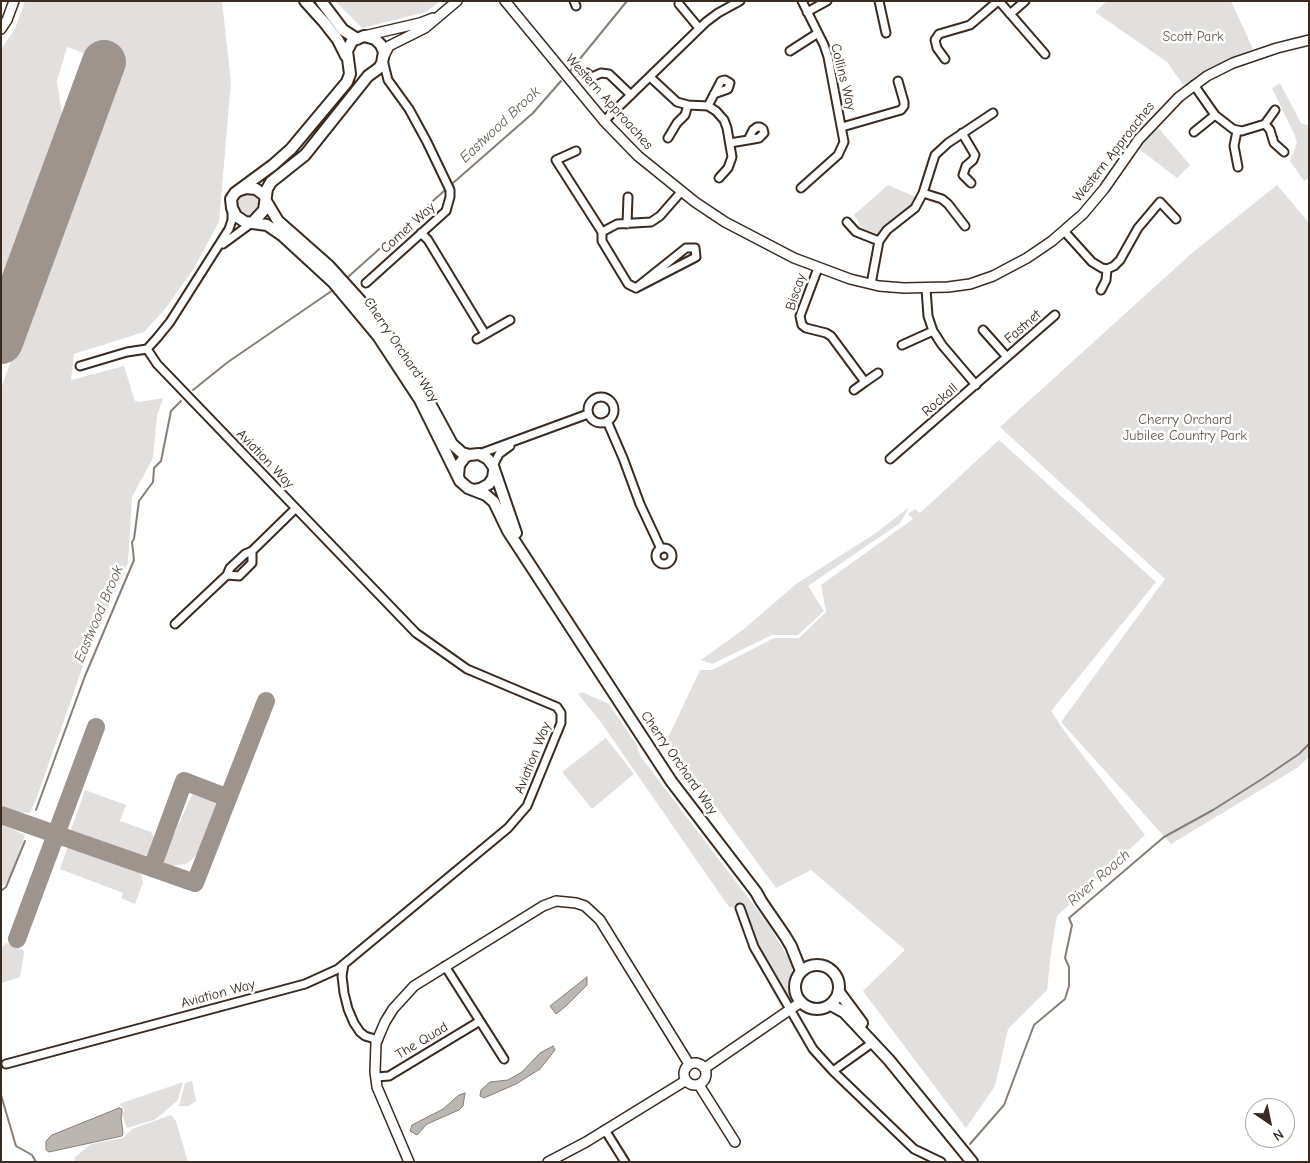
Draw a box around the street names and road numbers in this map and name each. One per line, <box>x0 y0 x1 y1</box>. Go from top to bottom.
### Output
street label: Collins Way <box>827 42 859 112</box>
street label: Western Approaches <box>562 51 656 153</box>
street label: Western Approaches <box>1070 99 1158 205</box>
street label: Comet Way <box>377 199 439 257</box>
street label: Biscay <box>782 271 810 313</box>
street label: Cherry Orchard Way <box>360 294 442 406</box>
street label: Fastnet <box>1001 307 1045 347</box>
street label: Rockall <box>919 380 961 420</box>
street label: Aviation Way <box>233 426 297 492</box>
street label: Cherry Orchard Way <box>637 708 721 818</box>
street label: Aviation Way <box>511 720 555 796</box>
street label: Aviation Way <box>179 976 257 1012</box>
street label: The Quad <box>393 1019 451 1063</box>

